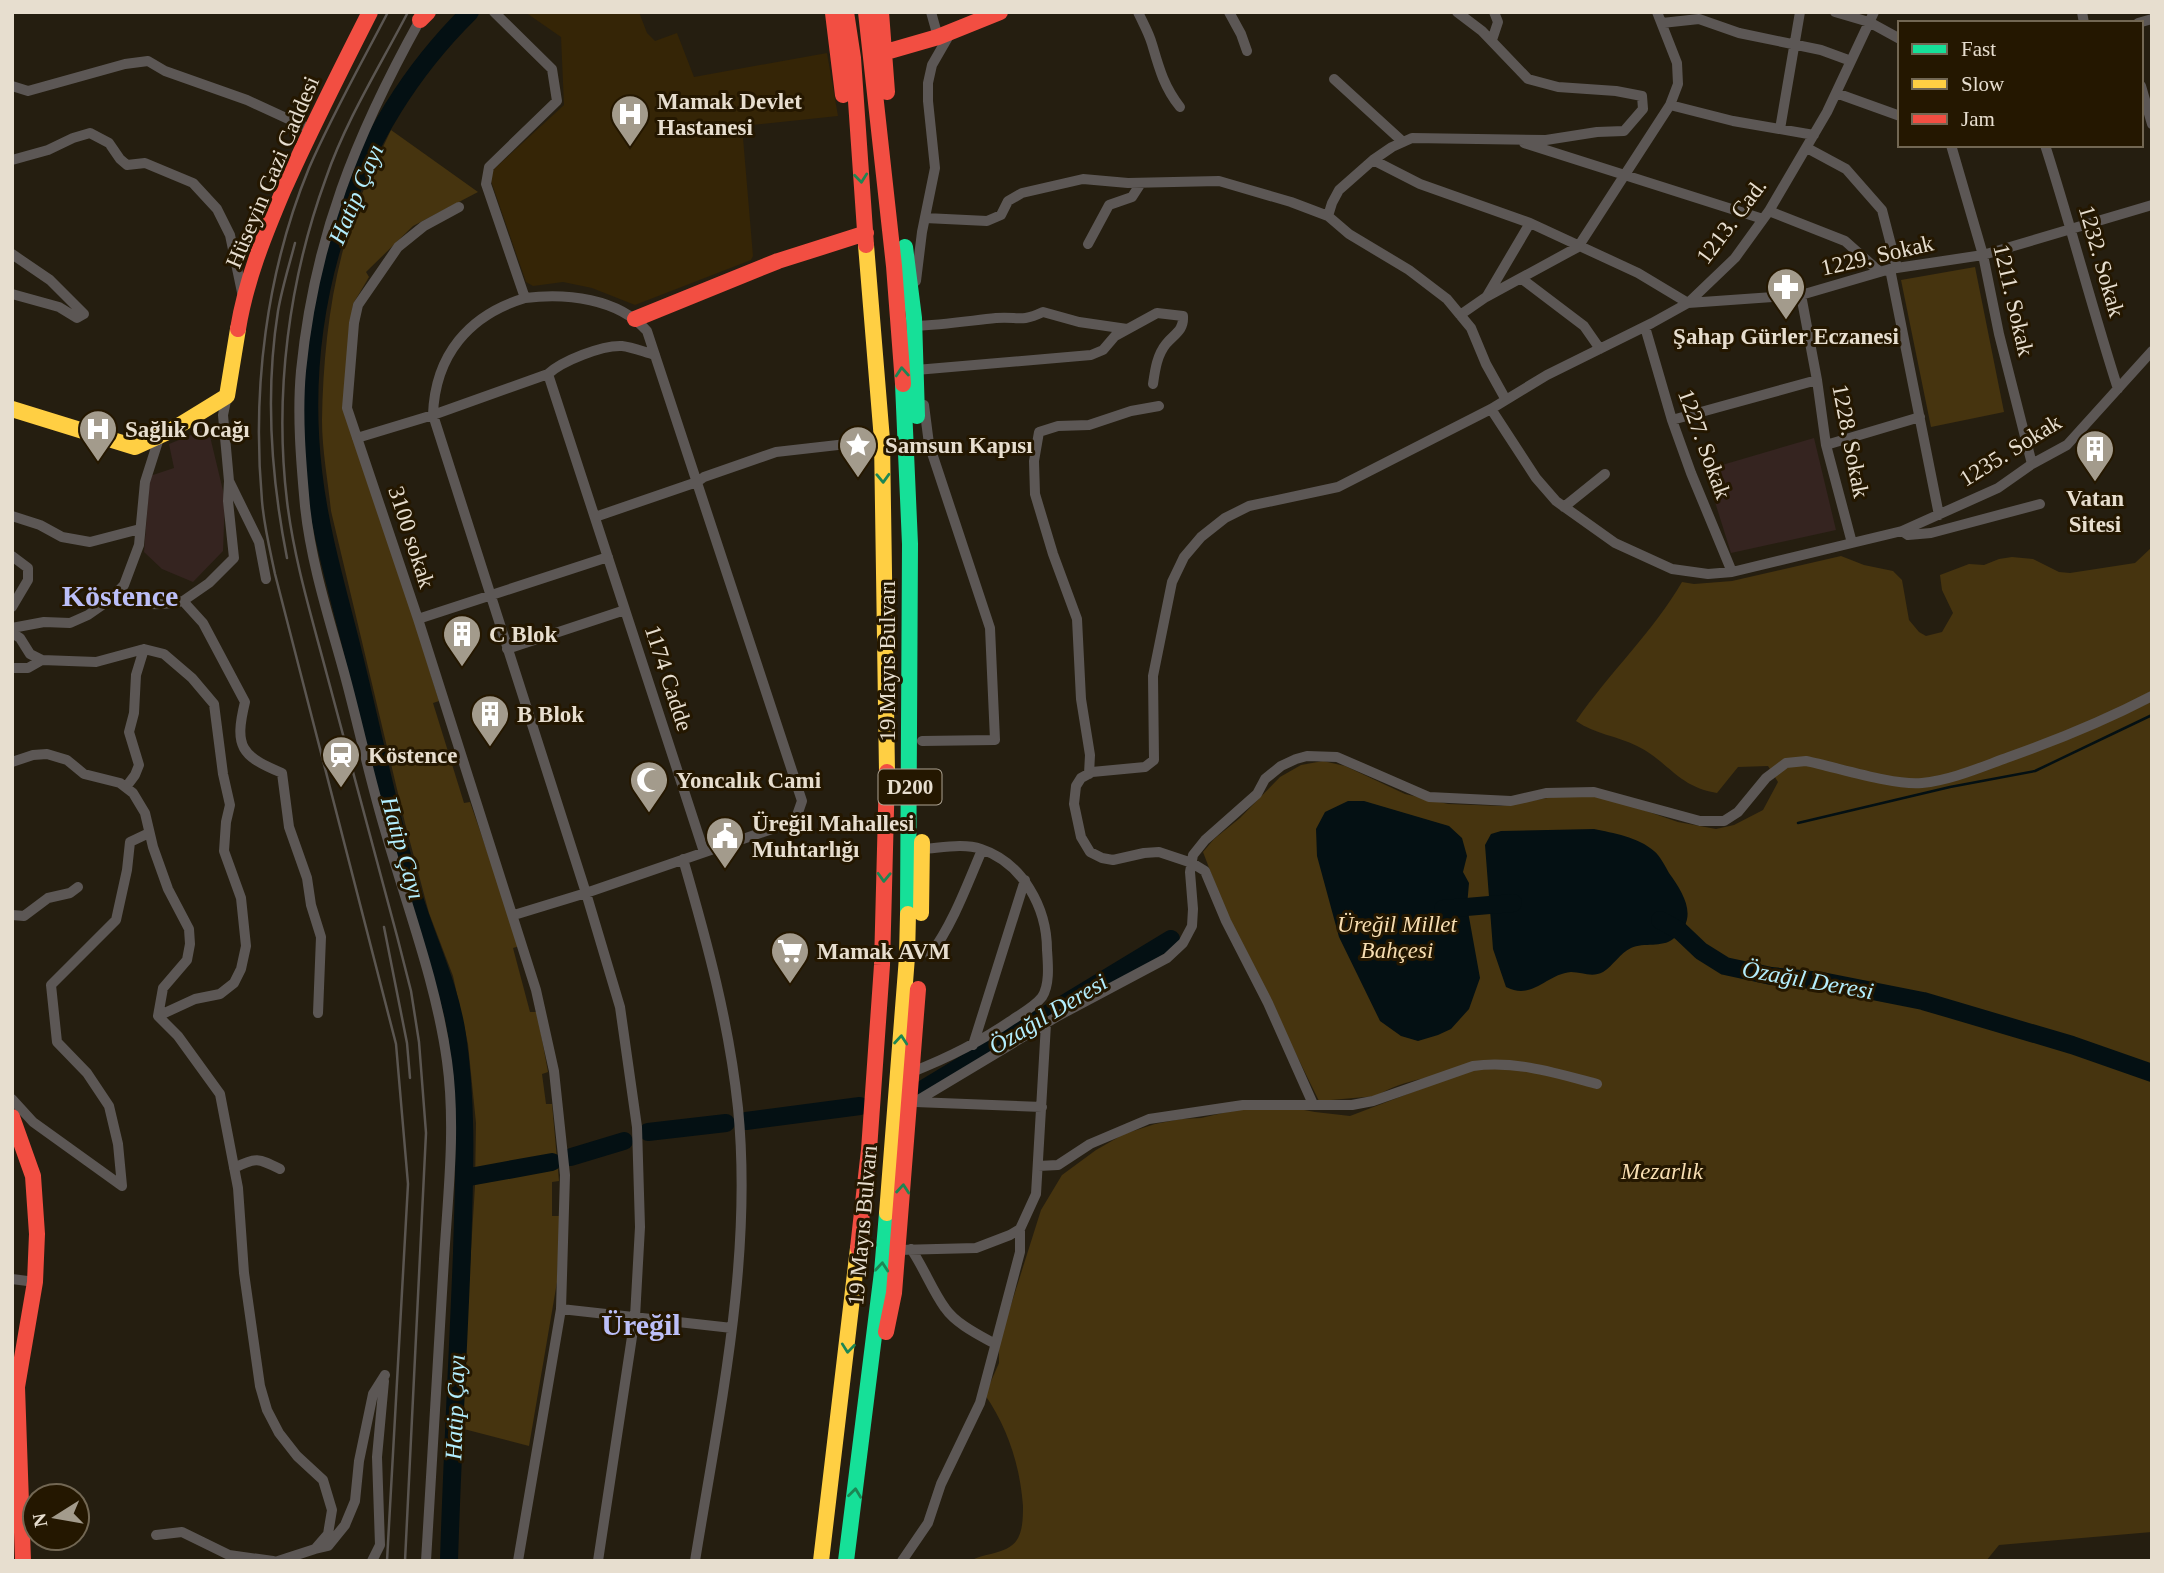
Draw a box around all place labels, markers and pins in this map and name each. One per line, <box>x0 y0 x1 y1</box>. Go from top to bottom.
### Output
place label: Mamak Devlet Hastanesi <box>657 89 802 140</box>
hospital icon: Mamak Devlet Hastanesi <box>609 93 651 148</box>
pharmacy icon: Şahap Gürler Eczanesi <box>1765 266 1807 321</box>
place label: Şahap Gürler Eczanesi <box>1673 324 1899 349</box>
hospital icon: Sağlık Ocağı <box>77 408 119 463</box>
place label: Sağlık Ocağı <box>125 417 250 442</box>
place icon: Samsun Kapısı <box>837 424 879 479</box>
building icon: Vatan Sitesi <box>2074 428 2116 483</box>
place label: Samsun Kapısı <box>885 433 1033 458</box>
place label: Vatan Sitesi <box>2066 486 2124 537</box>
building icon: C Blok <box>441 613 483 668</box>
place label: C Blok <box>489 622 558 647</box>
building icon: B Blok <box>469 693 511 748</box>
place label: B Blok <box>517 702 584 727</box>
station icon: Köstence <box>320 734 362 789</box>
place label: Köstence <box>368 743 457 768</box>
mosque icon: Yoncalık Cami <box>628 759 670 814</box>
place label: Yoncalık Cami <box>676 768 822 793</box>
place label: Üreğil Mahallesi Muhtarlığı <box>752 811 915 862</box>
public building icon: Üreğil Mahallesi Muhtarlığı <box>704 815 746 870</box>
supermarket icon: Mamak AVM <box>769 930 811 985</box>
place label: Mamak AVM <box>817 939 950 964</box>

